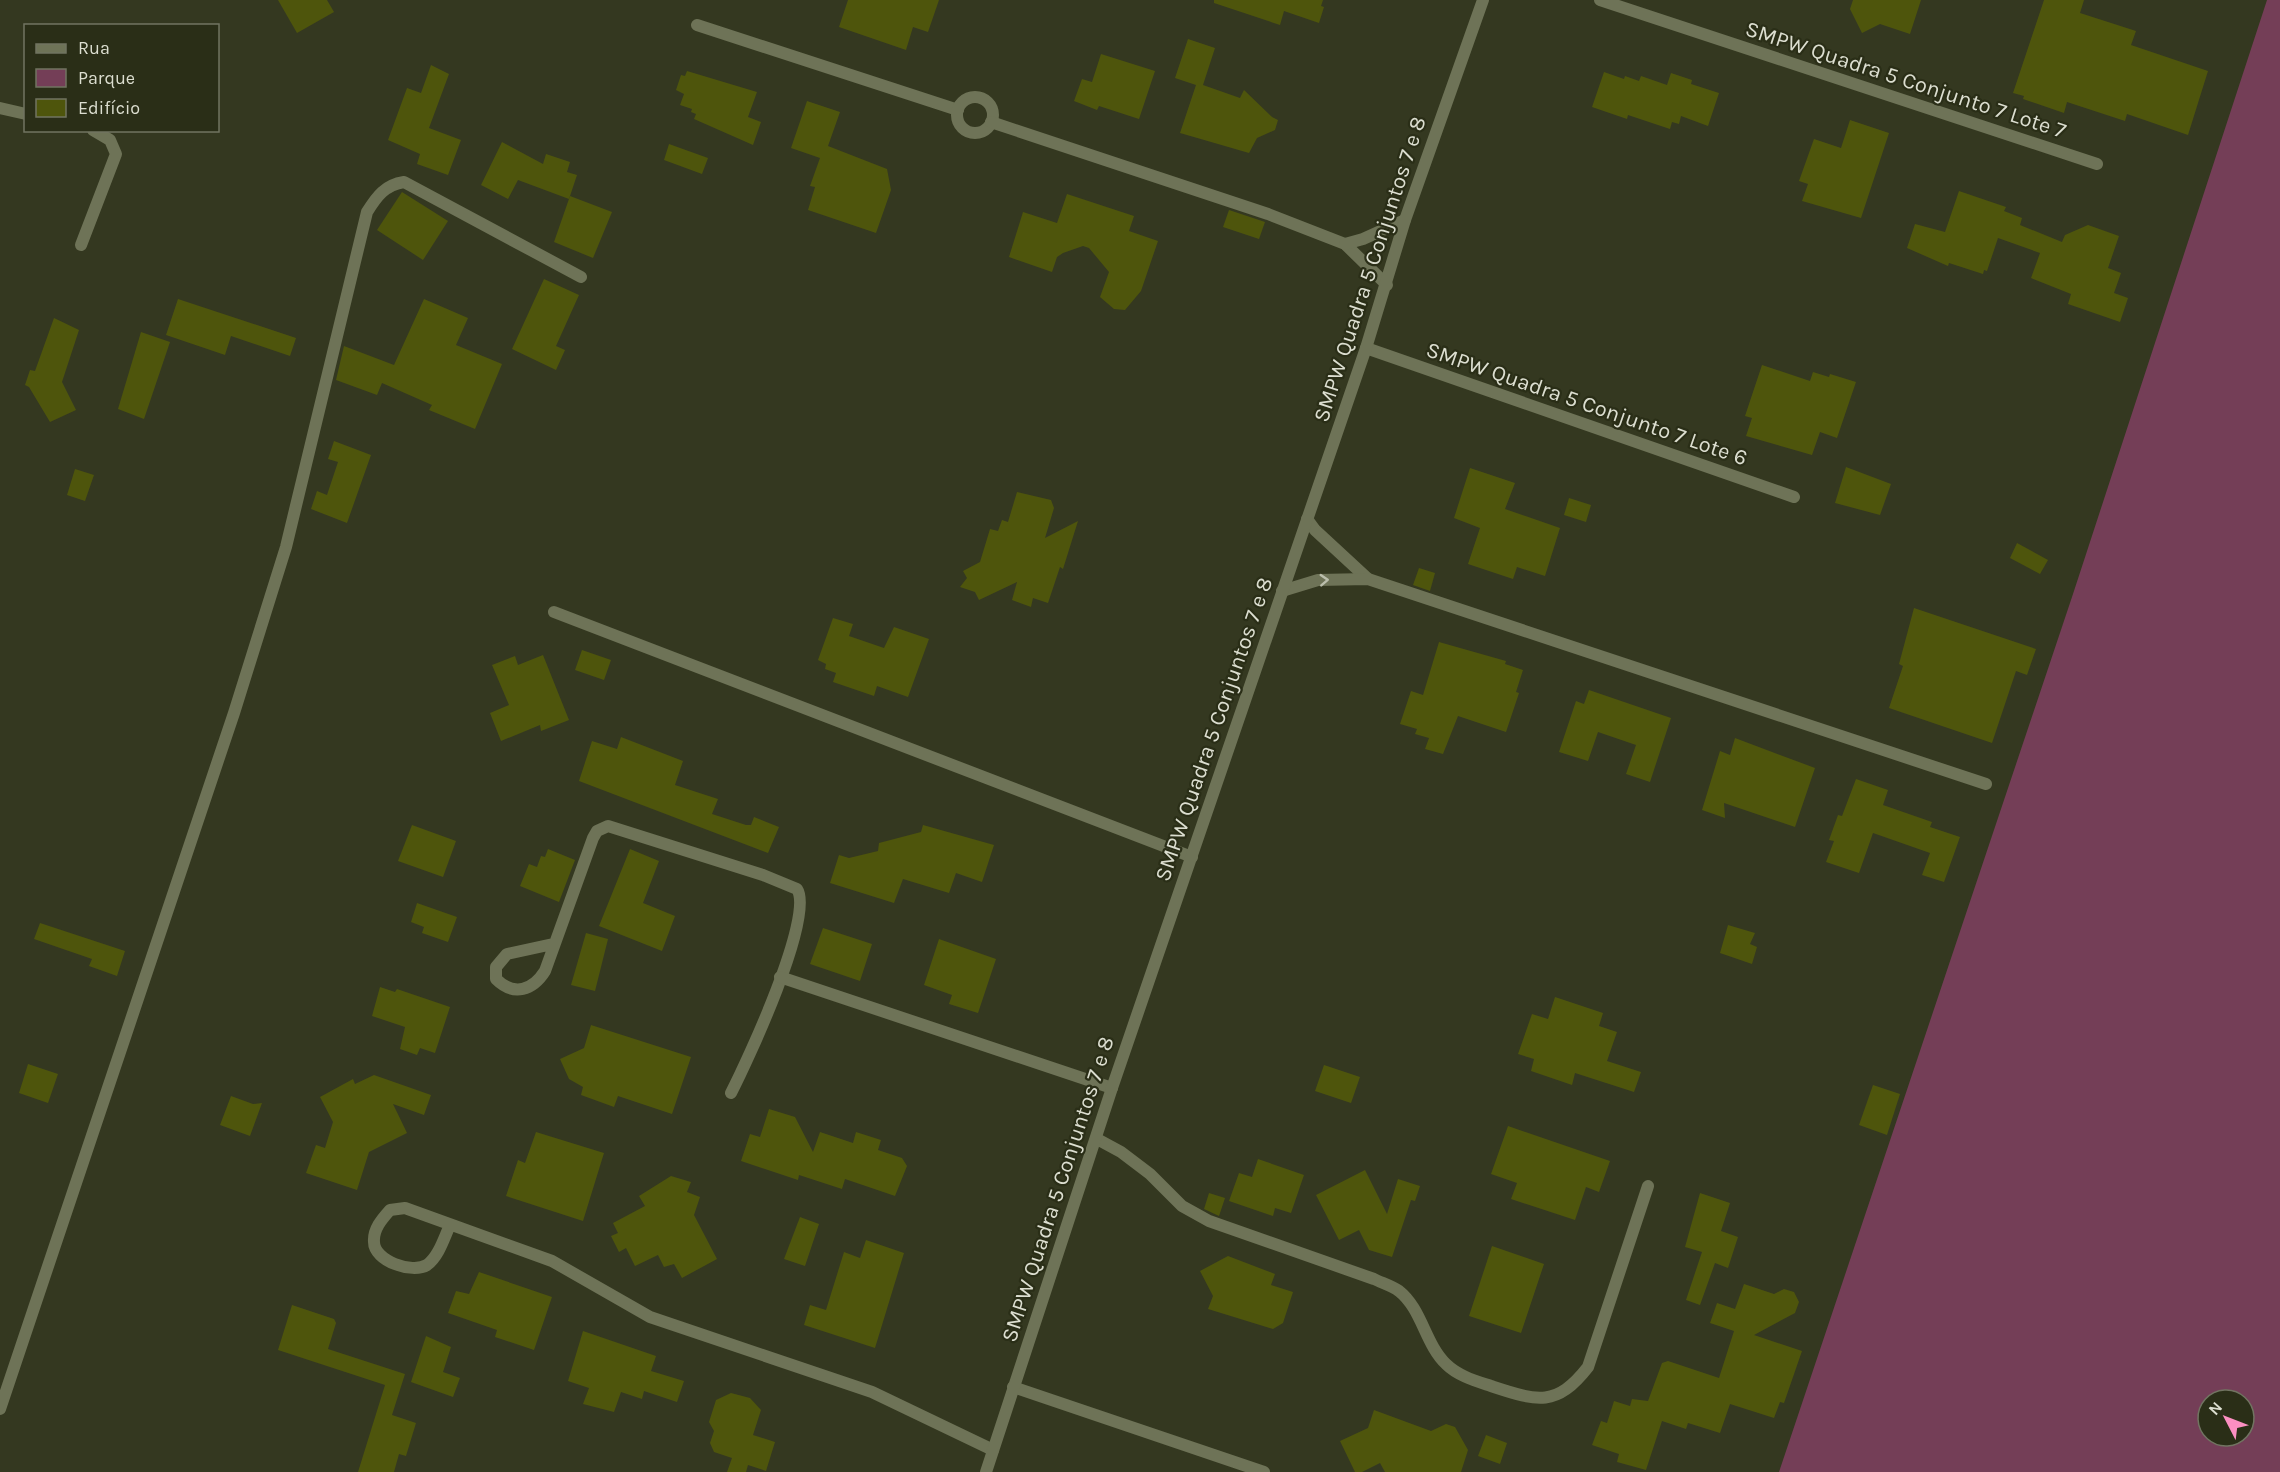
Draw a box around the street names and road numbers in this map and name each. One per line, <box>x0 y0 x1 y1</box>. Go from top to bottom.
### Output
street label: SMPW Quadra 5 Conjunto 7 Lote 7 <box>1742 16 2069 144</box>
street label: SMPW Quadra 5 Conjuntos 7 e 8 <box>1308 113 1432 425</box>
street label: SMPW Quadra 5 Conjunto 7 Lote 6 <box>1423 337 1751 471</box>
street label: SMPW Quadra 5 Conjuntos 7 e 8 <box>1150 574 1278 885</box>
street label: SMPW Quadra 5 Conjuntos 7 e 8 <box>996 1033 1120 1345</box>

